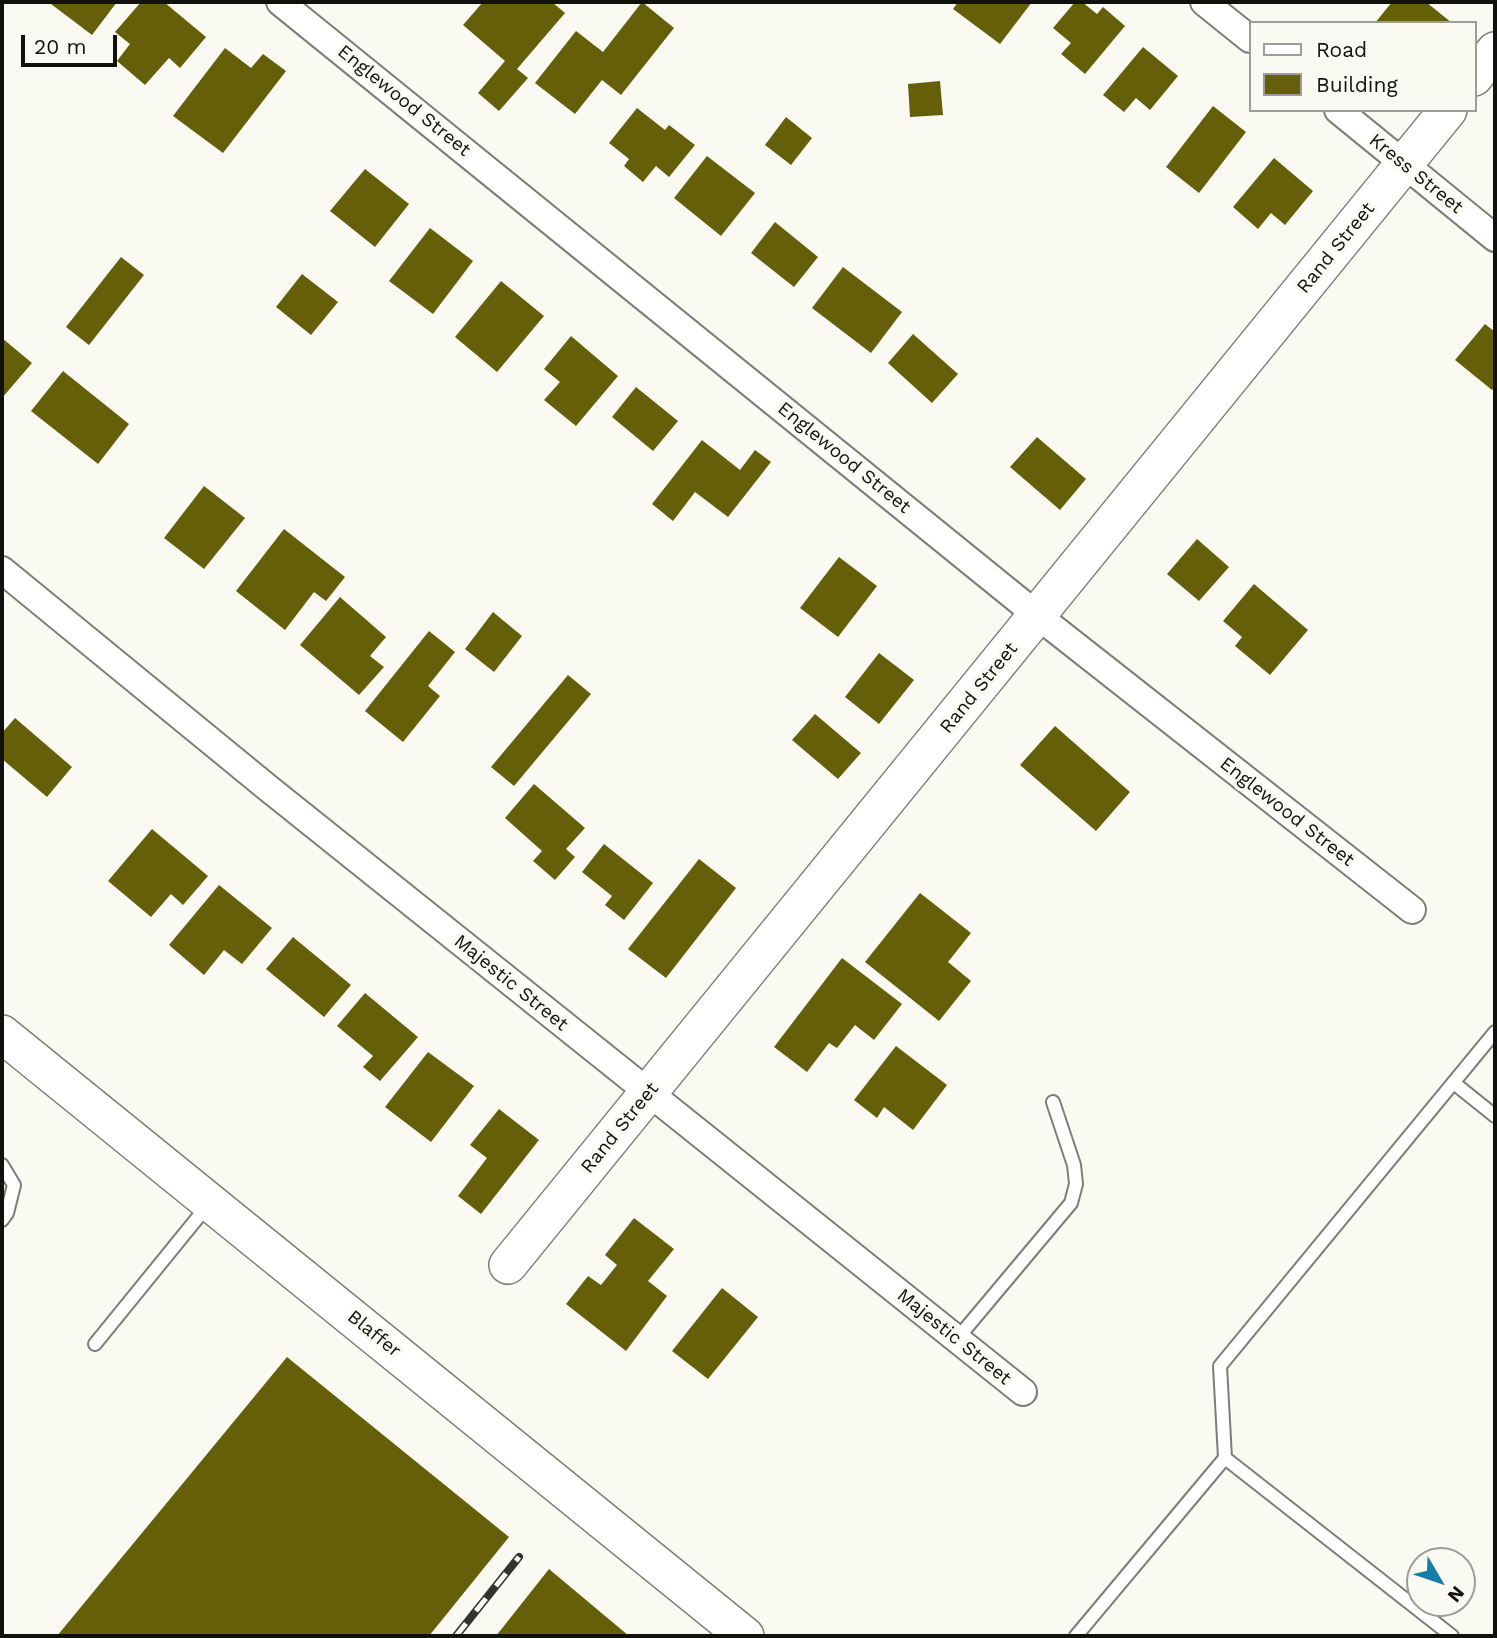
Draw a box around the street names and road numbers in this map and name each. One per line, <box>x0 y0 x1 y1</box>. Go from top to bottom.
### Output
street label: Englewood Street <box>333 40 475 162</box>
street label: Kress Street <box>1364 129 1468 219</box>
street label: Rand Street <box>1292 198 1380 298</box>
street label: Englewood Street <box>773 397 915 519</box>
street label: Rand Street <box>935 638 1023 738</box>
street label: Englewood Street <box>1215 752 1359 872</box>
street label: Majestic Street <box>449 930 573 1036</box>
street label: Rand Street <box>576 1078 664 1178</box>
street label: Majestic Street <box>892 1284 1016 1390</box>
street label: Blaffer <box>343 1306 405 1362</box>

